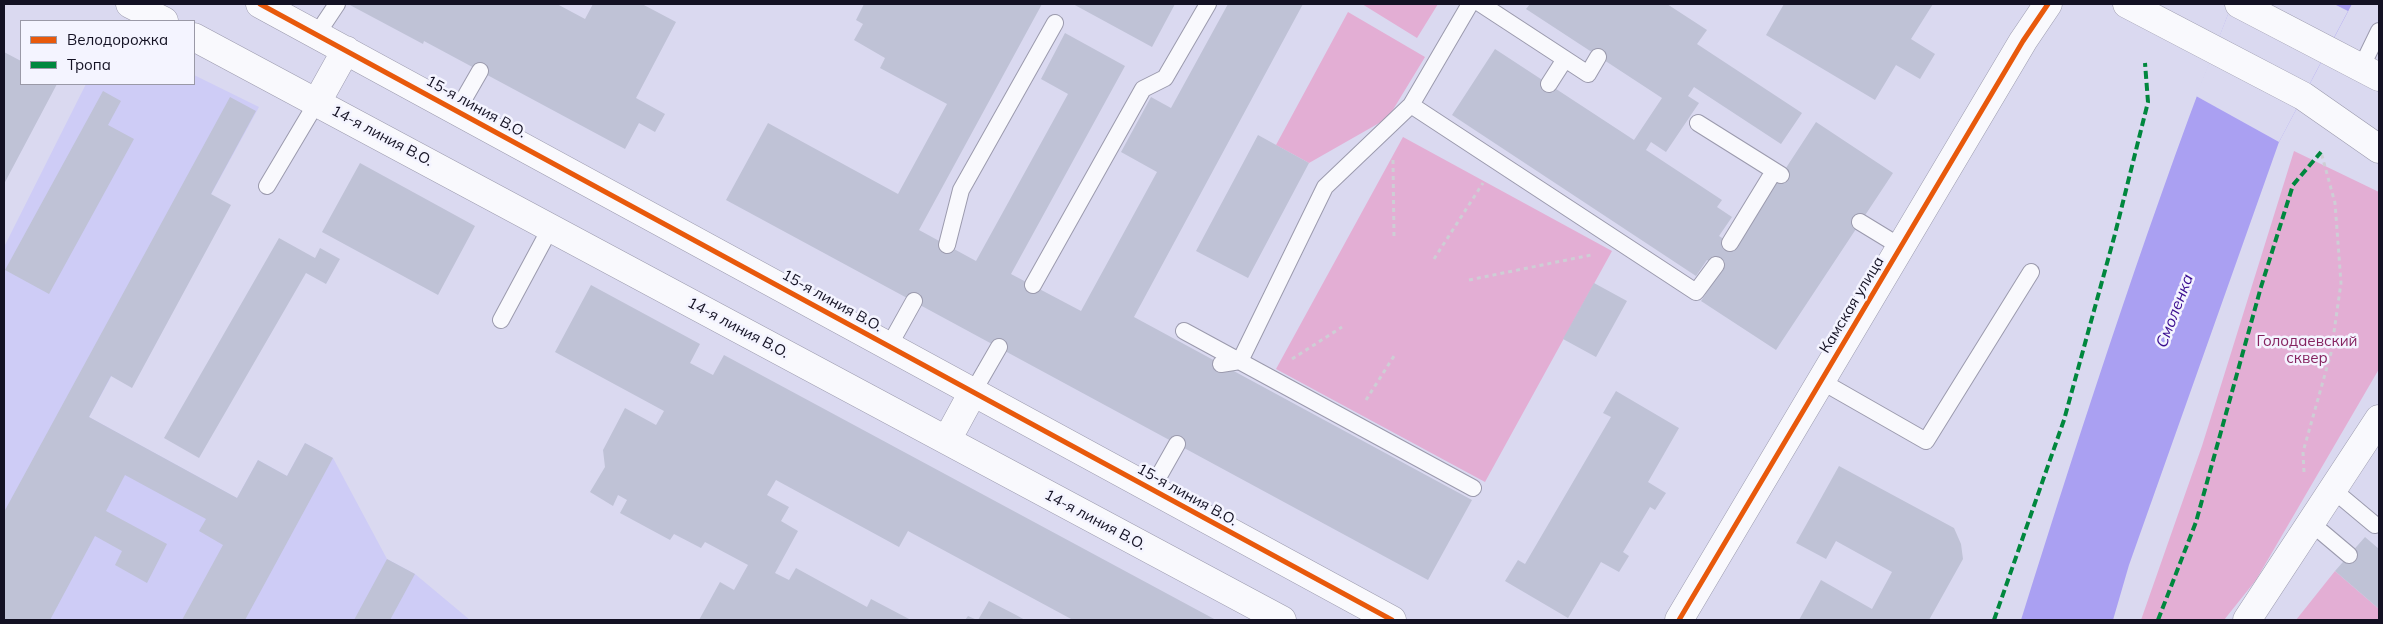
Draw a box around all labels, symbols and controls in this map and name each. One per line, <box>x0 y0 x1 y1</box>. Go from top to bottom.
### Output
legend <box>20 20 195 85</box>
text: Велодорожка <box>67 30 168 49</box>
text: Тропа <box>67 55 111 74</box>
street label: 15-я линия В.О. <box>423 72 529 142</box>
street label: 14-я линия В.О. <box>328 102 436 170</box>
street label: Камская улица <box>1816 253 1888 357</box>
street label: 15-я линия В.О. <box>779 266 885 336</box>
water label: Смоленка <box>2152 272 2198 350</box>
street label: 14-я линия В.О. <box>684 294 792 362</box>
park label: Голодаевский сквер <box>2256 332 2358 367</box>
street label: 15-я линия В.О. <box>1134 460 1240 530</box>
street label: 14-я линия В.О. <box>1041 486 1149 554</box>

